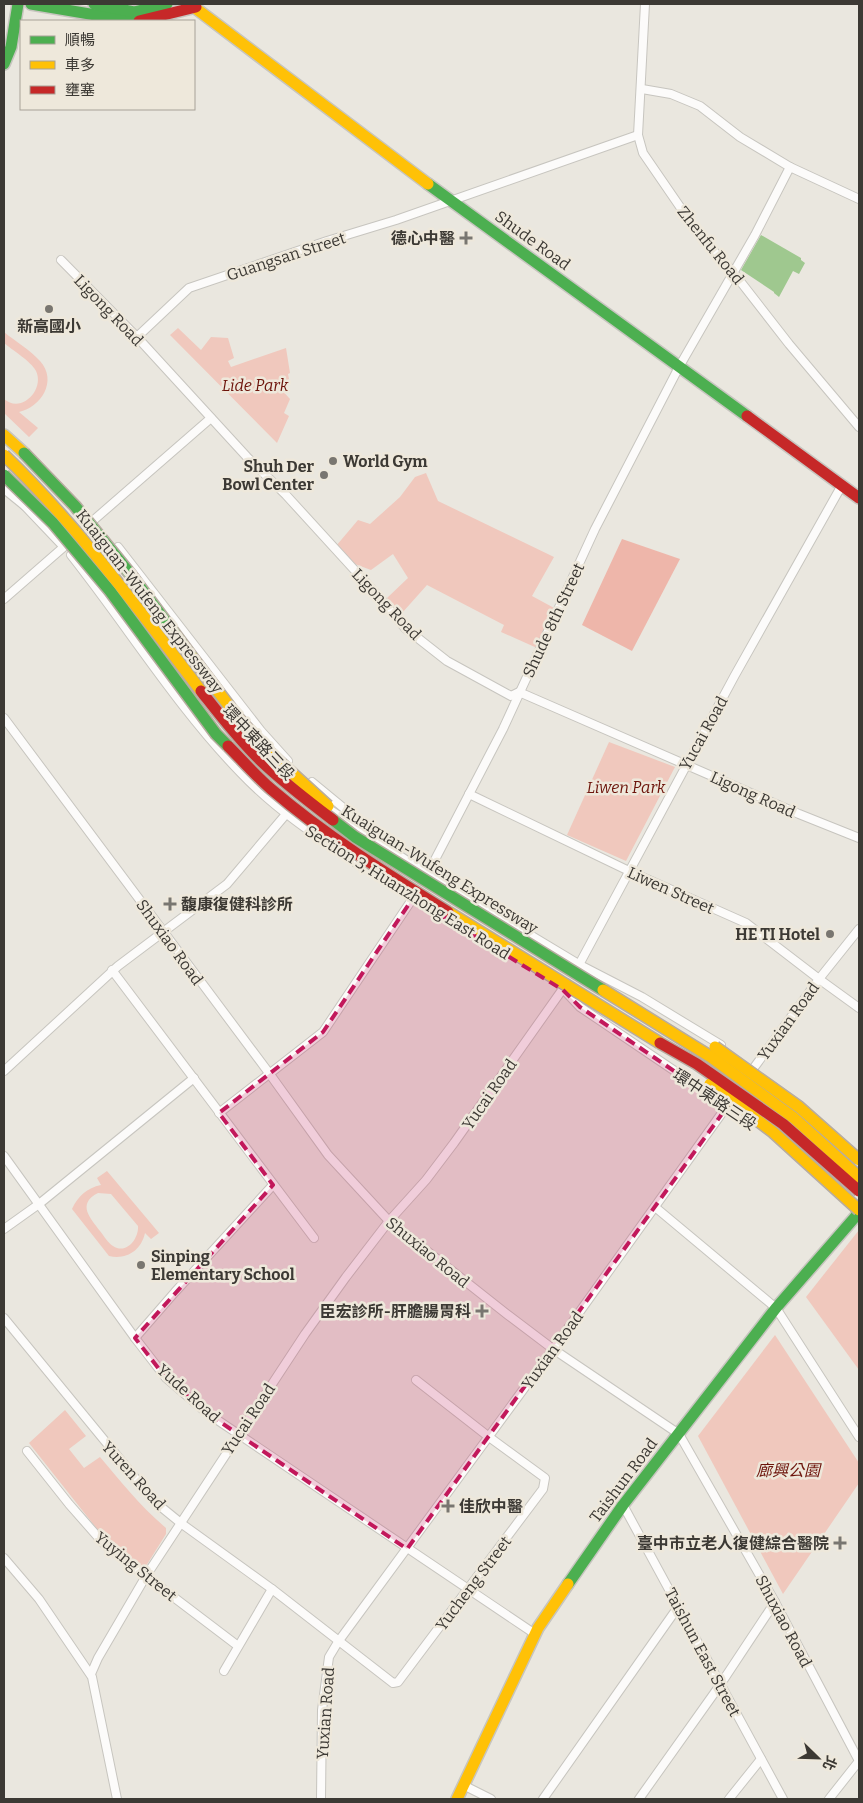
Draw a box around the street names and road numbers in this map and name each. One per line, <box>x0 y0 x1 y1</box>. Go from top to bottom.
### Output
street label: Zhenfu Road <box>673 202 748 289</box>
street label: Shude Road <box>491 207 575 274</box>
street label: Guangsan Street <box>224 228 348 285</box>
street label: Ligong Road <box>70 271 147 350</box>
street label: Kuaiguan-Wufeng Expressway <box>72 506 227 697</box>
street label: Shude 8th Street <box>519 560 588 681</box>
street label: Ligong Road <box>348 565 425 644</box>
street label: Yucai Road <box>675 692 732 774</box>
street label: 環中東路三段 <box>219 701 298 784</box>
street label: Ligong Road <box>707 767 799 822</box>
street label: Kuaiguan-Wufeng Expressway <box>338 801 542 938</box>
street label: Section 3, Huanzhong East Road <box>302 821 514 964</box>
street label: Liwen Street <box>625 863 717 918</box>
street label: Shuxiao Road <box>132 896 207 989</box>
street label: Yuxian Road <box>754 978 823 1064</box>
street label: Yucai Road <box>458 1055 521 1133</box>
street label: 環中東路三段 <box>670 1065 760 1134</box>
street label: Shuxiao Road <box>382 1213 473 1292</box>
street label: Yuxian Road <box>518 1307 587 1393</box>
street label: Yude Road <box>153 1360 225 1427</box>
street label: Yucai Road <box>218 1380 279 1458</box>
street label: Taishun Road <box>586 1434 662 1526</box>
street label: Yuren Road <box>98 1437 170 1514</box>
street label: Yuying Street <box>91 1528 181 1605</box>
street label: Yucheng Street <box>432 1532 515 1634</box>
street label: Shuxiao Road <box>751 1572 816 1671</box>
street label: Taishun East Street <box>661 1585 745 1720</box>
street label: Yuxian Road <box>313 1666 338 1760</box>

